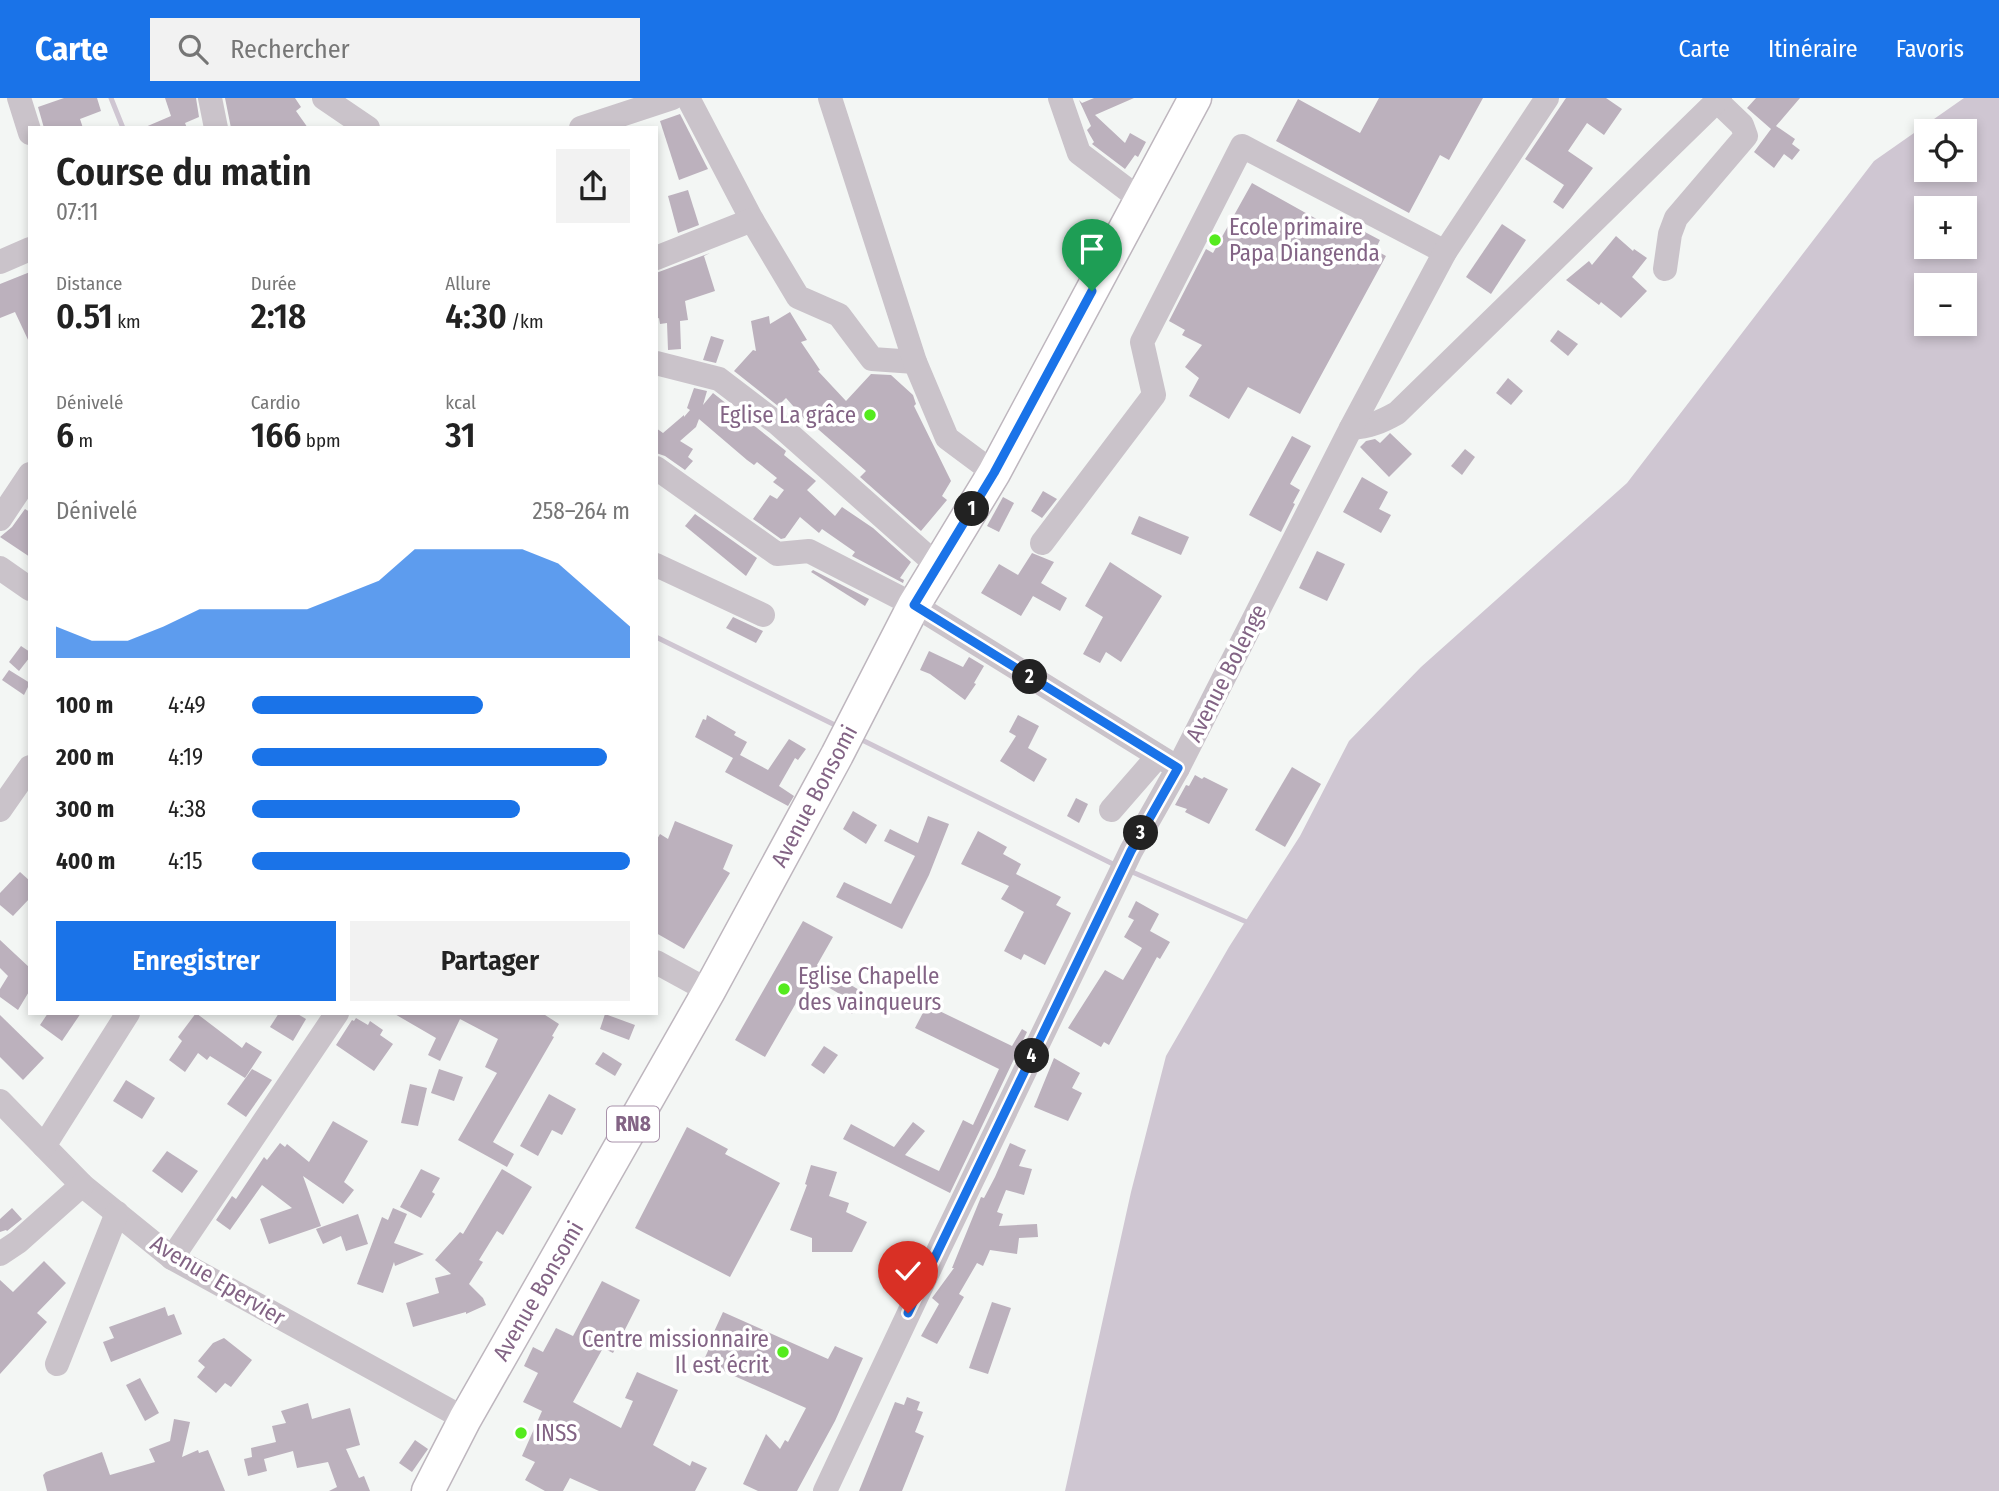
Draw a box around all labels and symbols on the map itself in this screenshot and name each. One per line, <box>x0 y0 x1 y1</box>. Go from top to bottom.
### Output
place label: Ecole primaire Papa Diangenda <box>1229 213 1380 267</box>
pin <box>1062 219 1122 291</box>
marker: Ecole primaire Papa Diangenda <box>1207 232 1223 248</box>
place label: Eglise La grâce <box>720 401 856 429</box>
marker: Eglise La grâce <box>862 407 878 423</box>
pin: 1 <box>954 492 990 526</box>
street label: Avenue Bolenge <box>1179 600 1273 746</box>
pin: 2 <box>1012 660 1048 694</box>
street label: Avenue Bonsomi <box>765 720 863 872</box>
pin: 3 <box>1124 816 1158 850</box>
place label: Eglise Chapelle des vainqueurs <box>798 962 941 1016</box>
marker: Eglise Chapelle des vainqueurs <box>776 981 792 997</box>
pin: 4 <box>1014 1038 1050 1074</box>
road number: RN8 <box>607 1107 659 1142</box>
street label: Avenue Bonsomi <box>487 1216 589 1366</box>
street label: Avenue Epervier <box>146 1229 290 1331</box>
pin <box>878 1241 938 1313</box>
place label: Centre missionnaire Il est écrit <box>582 1325 769 1379</box>
marker: Centre missionnaire Il est écrit <box>775 1344 791 1360</box>
place label: INSS <box>535 1419 578 1447</box>
marker: INSS <box>513 1425 529 1441</box>

